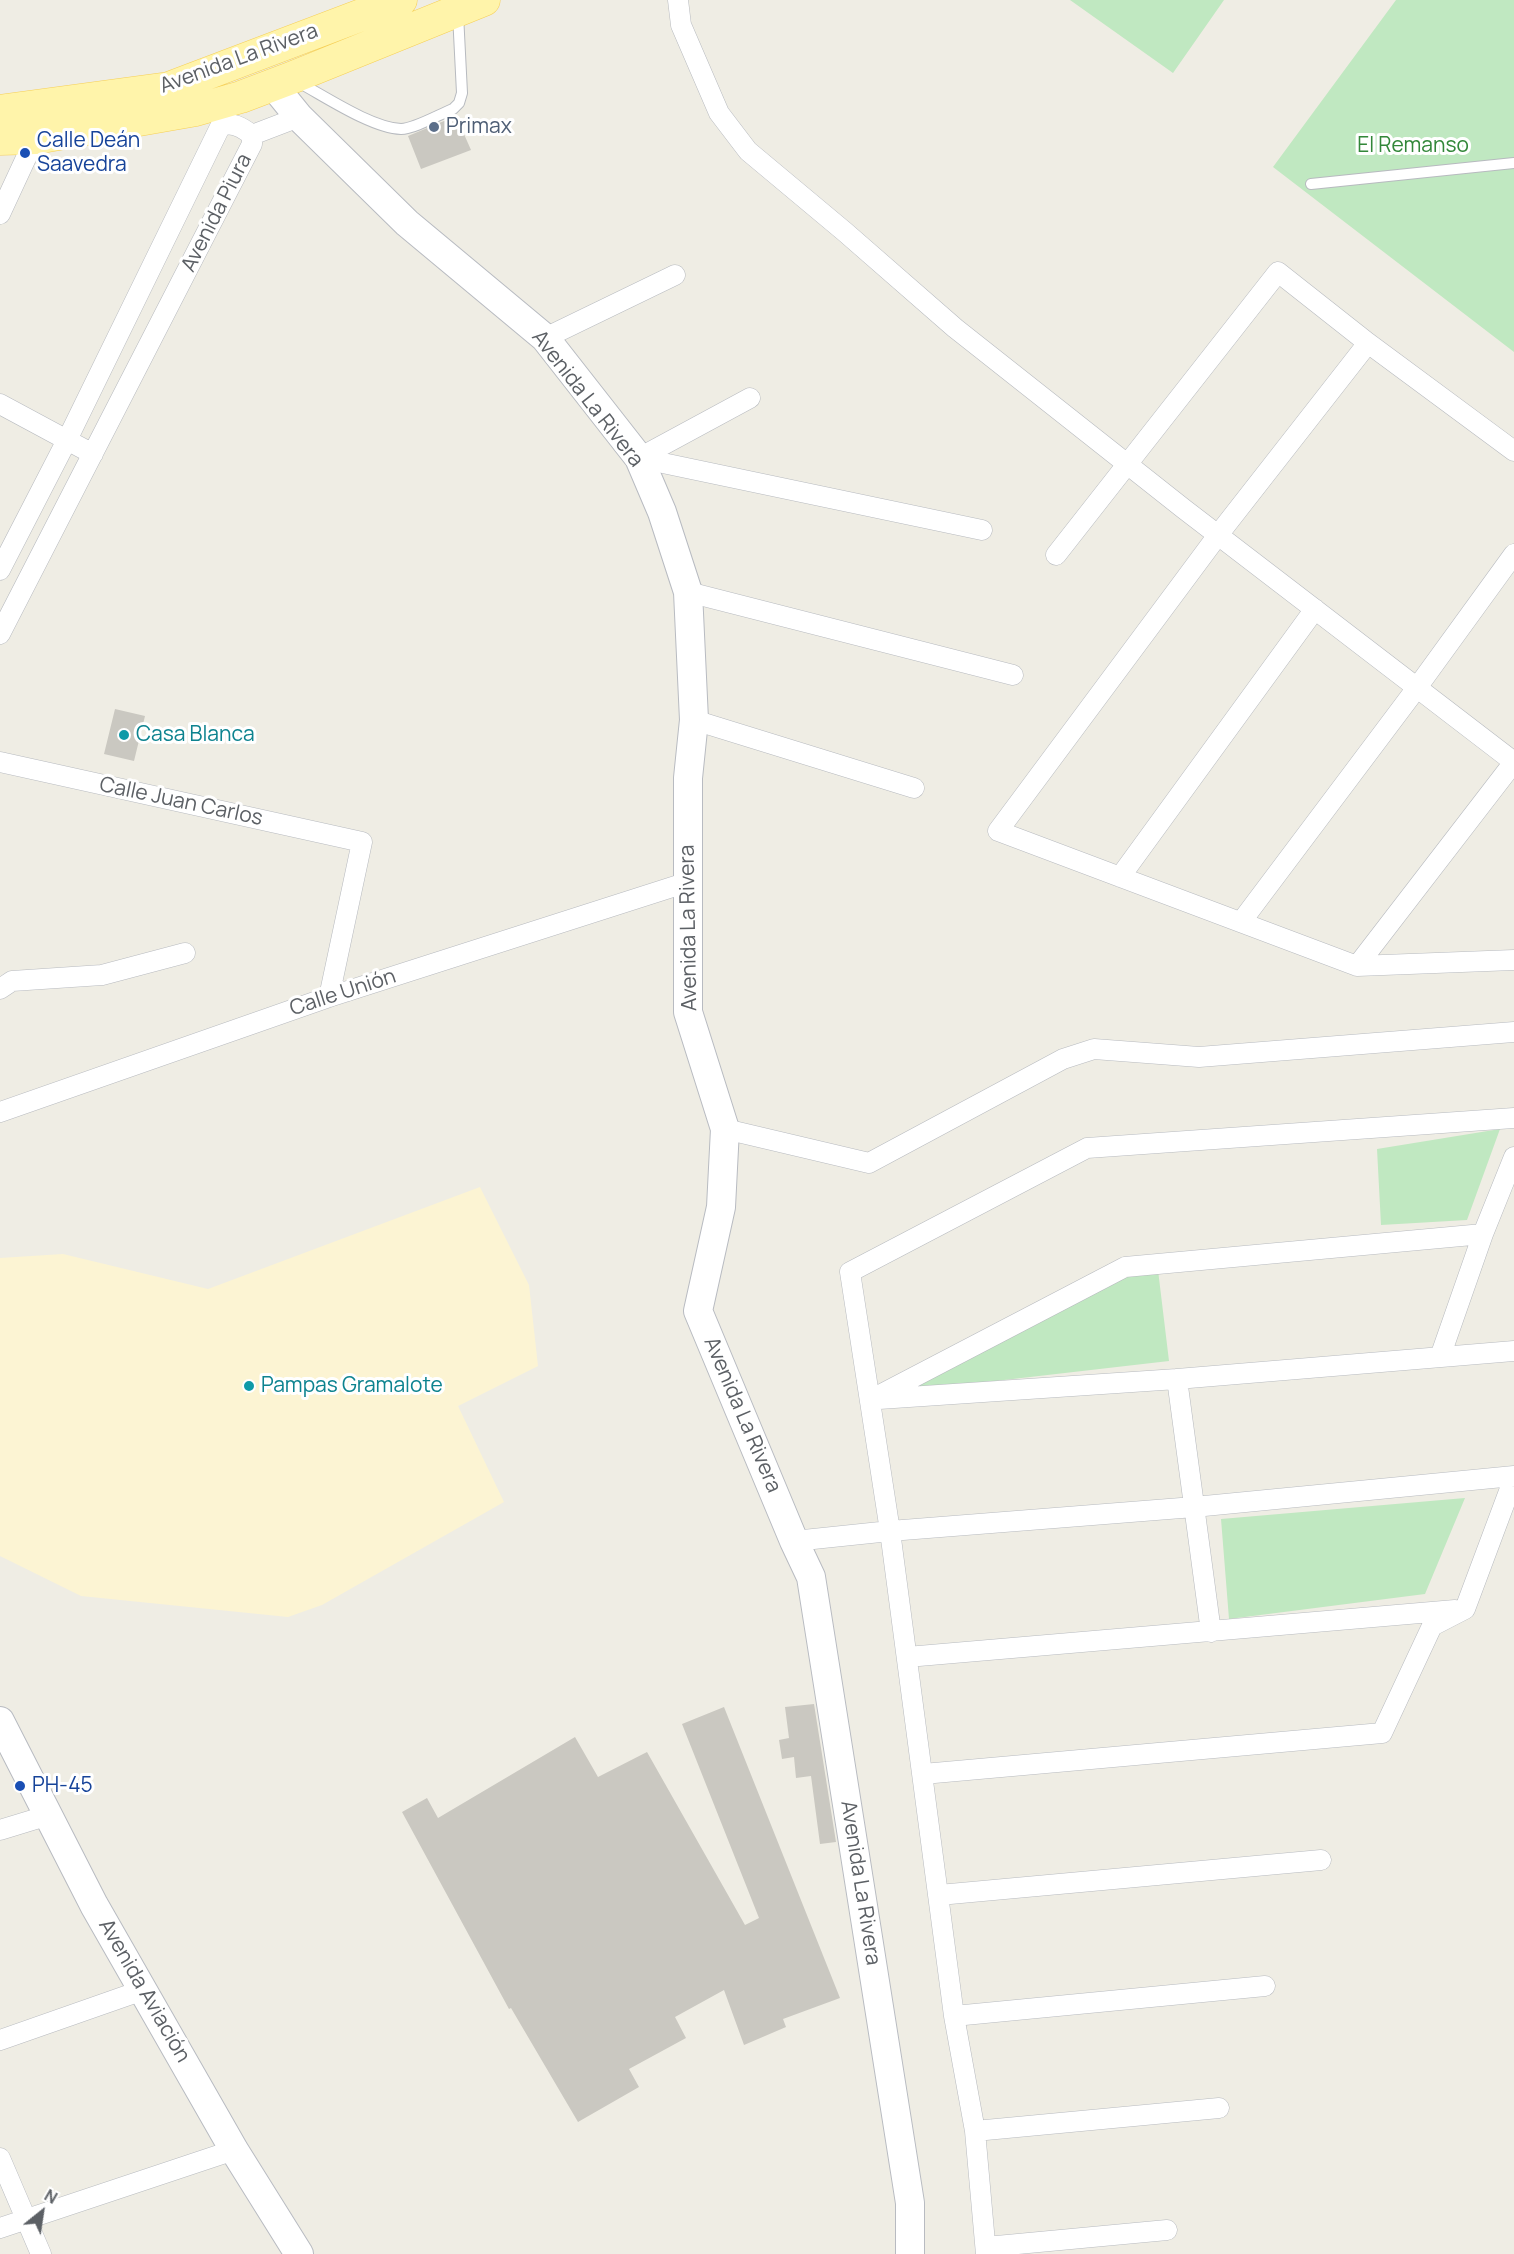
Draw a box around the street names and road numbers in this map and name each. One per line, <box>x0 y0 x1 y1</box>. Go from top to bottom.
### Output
street label: Avenida La Rivera <box>156 19 322 99</box>
street label: Avenida Piura <box>176 150 258 276</box>
street label: Avenida La Rivera <box>526 326 648 472</box>
street label: Calle Juan Carlos <box>97 772 265 832</box>
street label: Avenida La Rivera <box>675 845 703 1011</box>
street label: Calle Unión <box>287 964 399 1022</box>
street label: Avenida La Rivera <box>698 1333 786 1497</box>
street label: Avenida La Rivera <box>835 1799 885 1967</box>
street label: Avenida Aviación <box>93 1915 195 2067</box>

